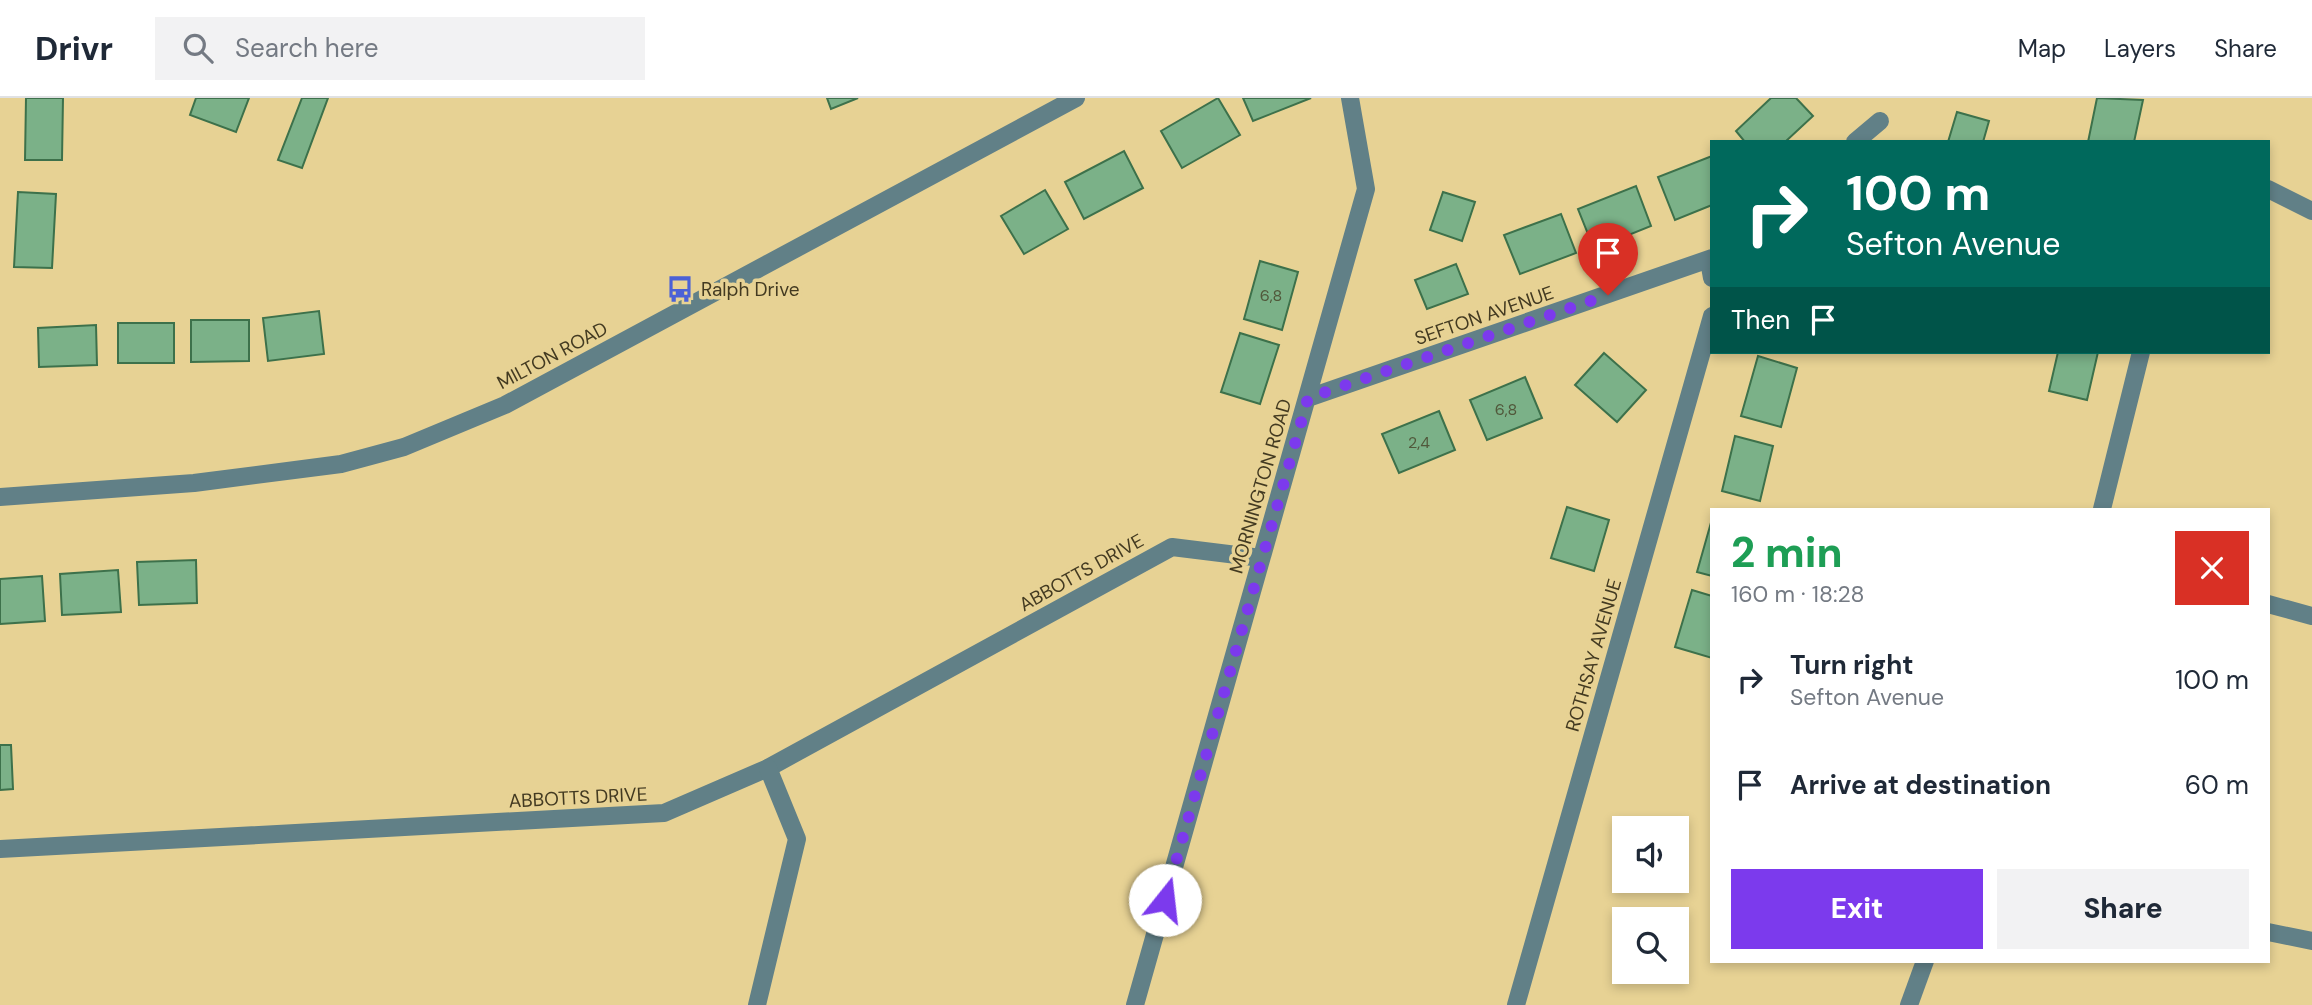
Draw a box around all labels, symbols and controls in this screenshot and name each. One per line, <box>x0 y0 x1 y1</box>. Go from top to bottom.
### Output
search box <box>155 17 645 80</box>
text: Drivr <box>35 27 113 70</box>
icon: search <box>179 29 217 67</box>
text: Search here <box>235 31 378 65</box>
text: Map <box>2018 33 2066 64</box>
text: Layers <box>2104 33 2176 64</box>
text: Share <box>2214 33 2277 64</box>
text: 100 m <box>1846 161 1990 225</box>
icon: right <box>1731 168 1822 259</box>
pin <box>1578 223 1638 295</box>
text: Sefton Avenue <box>1846 223 2060 265</box>
icon: arrive <box>1589 234 1627 272</box>
bus stop icon: Ralph Drive <box>665 274 695 304</box>
place label: Ralph Drive <box>701 277 799 302</box>
street label: SEFTON AVENUE <box>1411 280 1557 351</box>
house number: 6,8 <box>1260 285 1282 306</box>
icon: arrive <box>1804 301 1842 339</box>
text: Then <box>1731 303 1790 337</box>
street label: MILTON ROAD <box>493 316 612 395</box>
street label: MORNINGTON ROAD <box>1224 396 1297 576</box>
house number: 6,8 <box>1495 399 1517 420</box>
house number: 2,4 <box>1408 432 1430 453</box>
text: 2 min <box>1731 525 1842 580</box>
street label: ABBOTTS DRIVE <box>1014 528 1148 617</box>
button: close <box>2175 531 2249 605</box>
street label: ROTHSAY AVENUE <box>1560 576 1627 734</box>
text: 160 m · 18:28 <box>1731 579 1864 609</box>
text: Turn right <box>1790 648 1914 682</box>
icon: right <box>1731 661 1769 699</box>
text: 100 m <box>2175 663 2249 697</box>
text: Sefton Avenue <box>1790 682 1944 712</box>
icon: arrive <box>1731 766 1769 804</box>
text: Arrive at destination <box>1790 768 2051 802</box>
text: 60 m <box>2185 768 2249 802</box>
street label: ABBOTTS DRIVE <box>508 781 648 814</box>
map controls <box>1612 816 1689 984</box>
button: sound <box>1612 816 1689 893</box>
position arrow <box>1128 863 1202 937</box>
button: Exit <box>1731 869 1983 949</box>
button: Share <box>1997 869 2249 949</box>
button: search <box>1612 907 1689 984</box>

